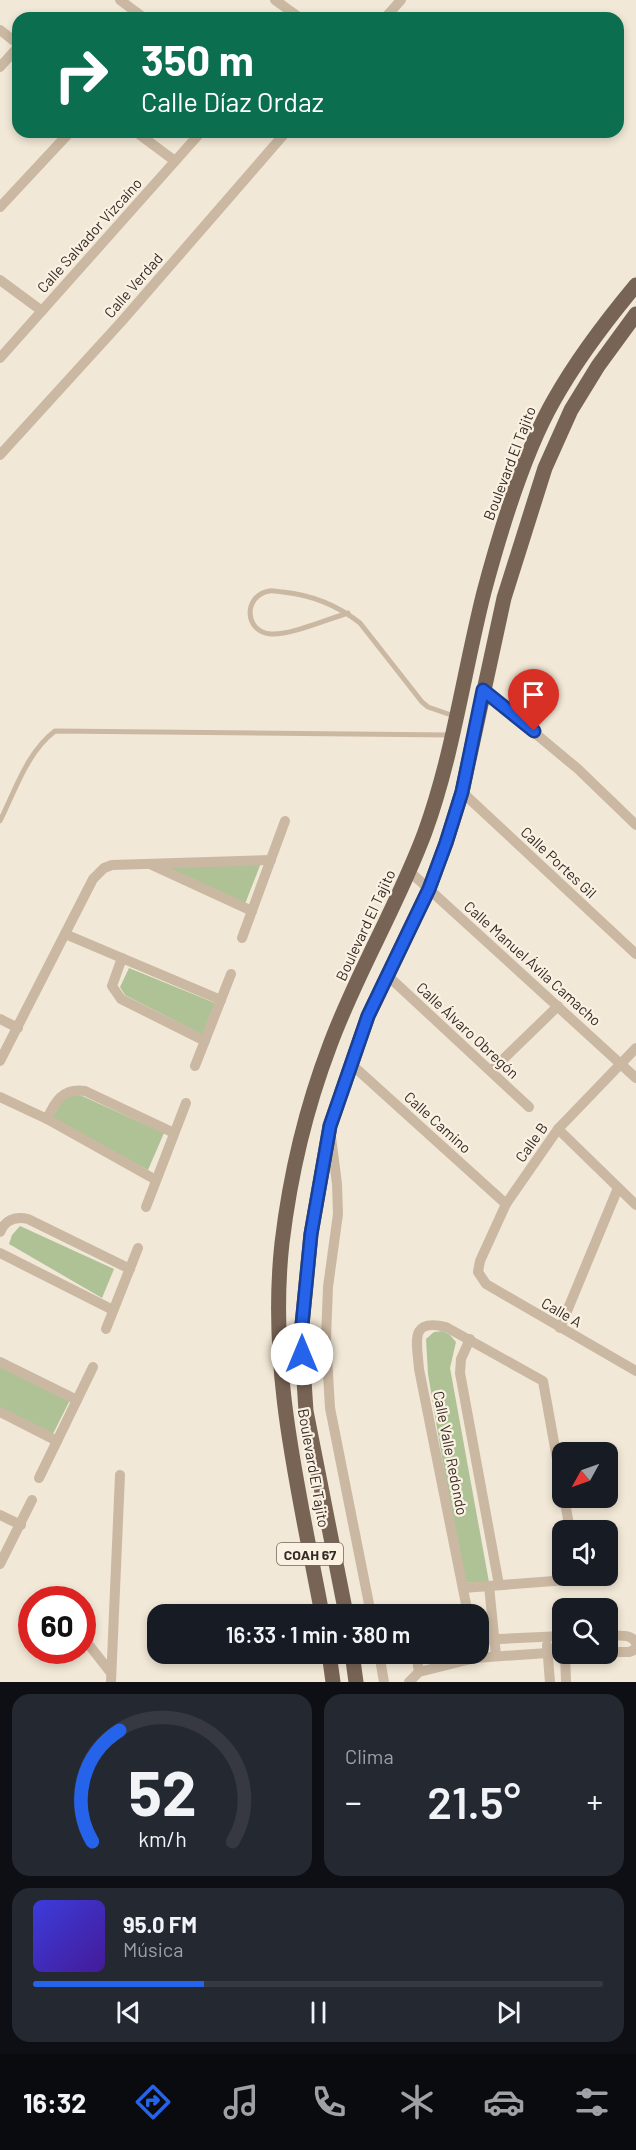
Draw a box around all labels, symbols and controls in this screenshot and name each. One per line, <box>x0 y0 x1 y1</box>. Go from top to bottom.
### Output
text: 350 m <box>141 34 254 84</box>
icon: right <box>42 36 120 114</box>
text: Calle Díaz Ordaz <box>141 85 324 117</box>
street label: Calle Salvador Vizcaíno <box>33 174 145 296</box>
street label: Calle Verdad <box>100 249 166 321</box>
street label: Boulevard El Tajito <box>479 404 539 522</box>
pin <box>508 669 559 731</box>
icon: arrive <box>517 678 550 711</box>
street label: Calle Portes Gil <box>517 822 601 902</box>
street label: Boulevard El Tajito <box>331 867 399 983</box>
street label: Calle Manuel Ávila Camacho <box>461 897 605 1029</box>
street label: Calle Álvaro Obregón <box>413 978 523 1082</box>
street label: Calle Camino <box>401 1087 475 1157</box>
street label: Calle B <box>511 1119 551 1165</box>
street label: Calle A <box>539 1293 585 1331</box>
position arrow <box>270 1322 334 1386</box>
street label: Calle Valle Redondo <box>430 1389 472 1517</box>
street label: Boulevard El Tajito <box>295 1407 333 1529</box>
north arrow <box>552 1442 618 1508</box>
map controls <box>552 1442 618 1664</box>
button: sound <box>552 1520 618 1586</box>
road number: COAH 67 <box>277 1543 343 1565</box>
speed limit sign: 60 <box>18 1586 96 1664</box>
button: search <box>552 1598 618 1664</box>
text: 16:33 · 1 min · 380 m <box>226 1621 410 1647</box>
text: Clima <box>345 1744 394 1768</box>
text: 52 <box>128 1754 196 1828</box>
text: 21.5° <box>427 1774 521 1828</box>
text: − <box>345 1781 362 1821</box>
text: + <box>586 1781 603 1821</box>
text: km/h <box>138 1826 186 1851</box>
text: 95.0 FM <box>123 1911 197 1937</box>
text: Música <box>123 1937 183 1961</box>
icon: previous <box>112 1996 145 2029</box>
icon: pause <box>302 1996 335 2029</box>
icon: next <box>492 1996 525 2029</box>
icon: directions <box>132 2081 174 2123</box>
icon: music <box>220 2081 262 2123</box>
icon: phone <box>308 2081 350 2123</box>
icon: climate <box>396 2081 438 2123</box>
icon: car <box>483 2081 525 2123</box>
icon: filters <box>571 2081 613 2123</box>
text: 16:32 <box>23 2086 86 2118</box>

